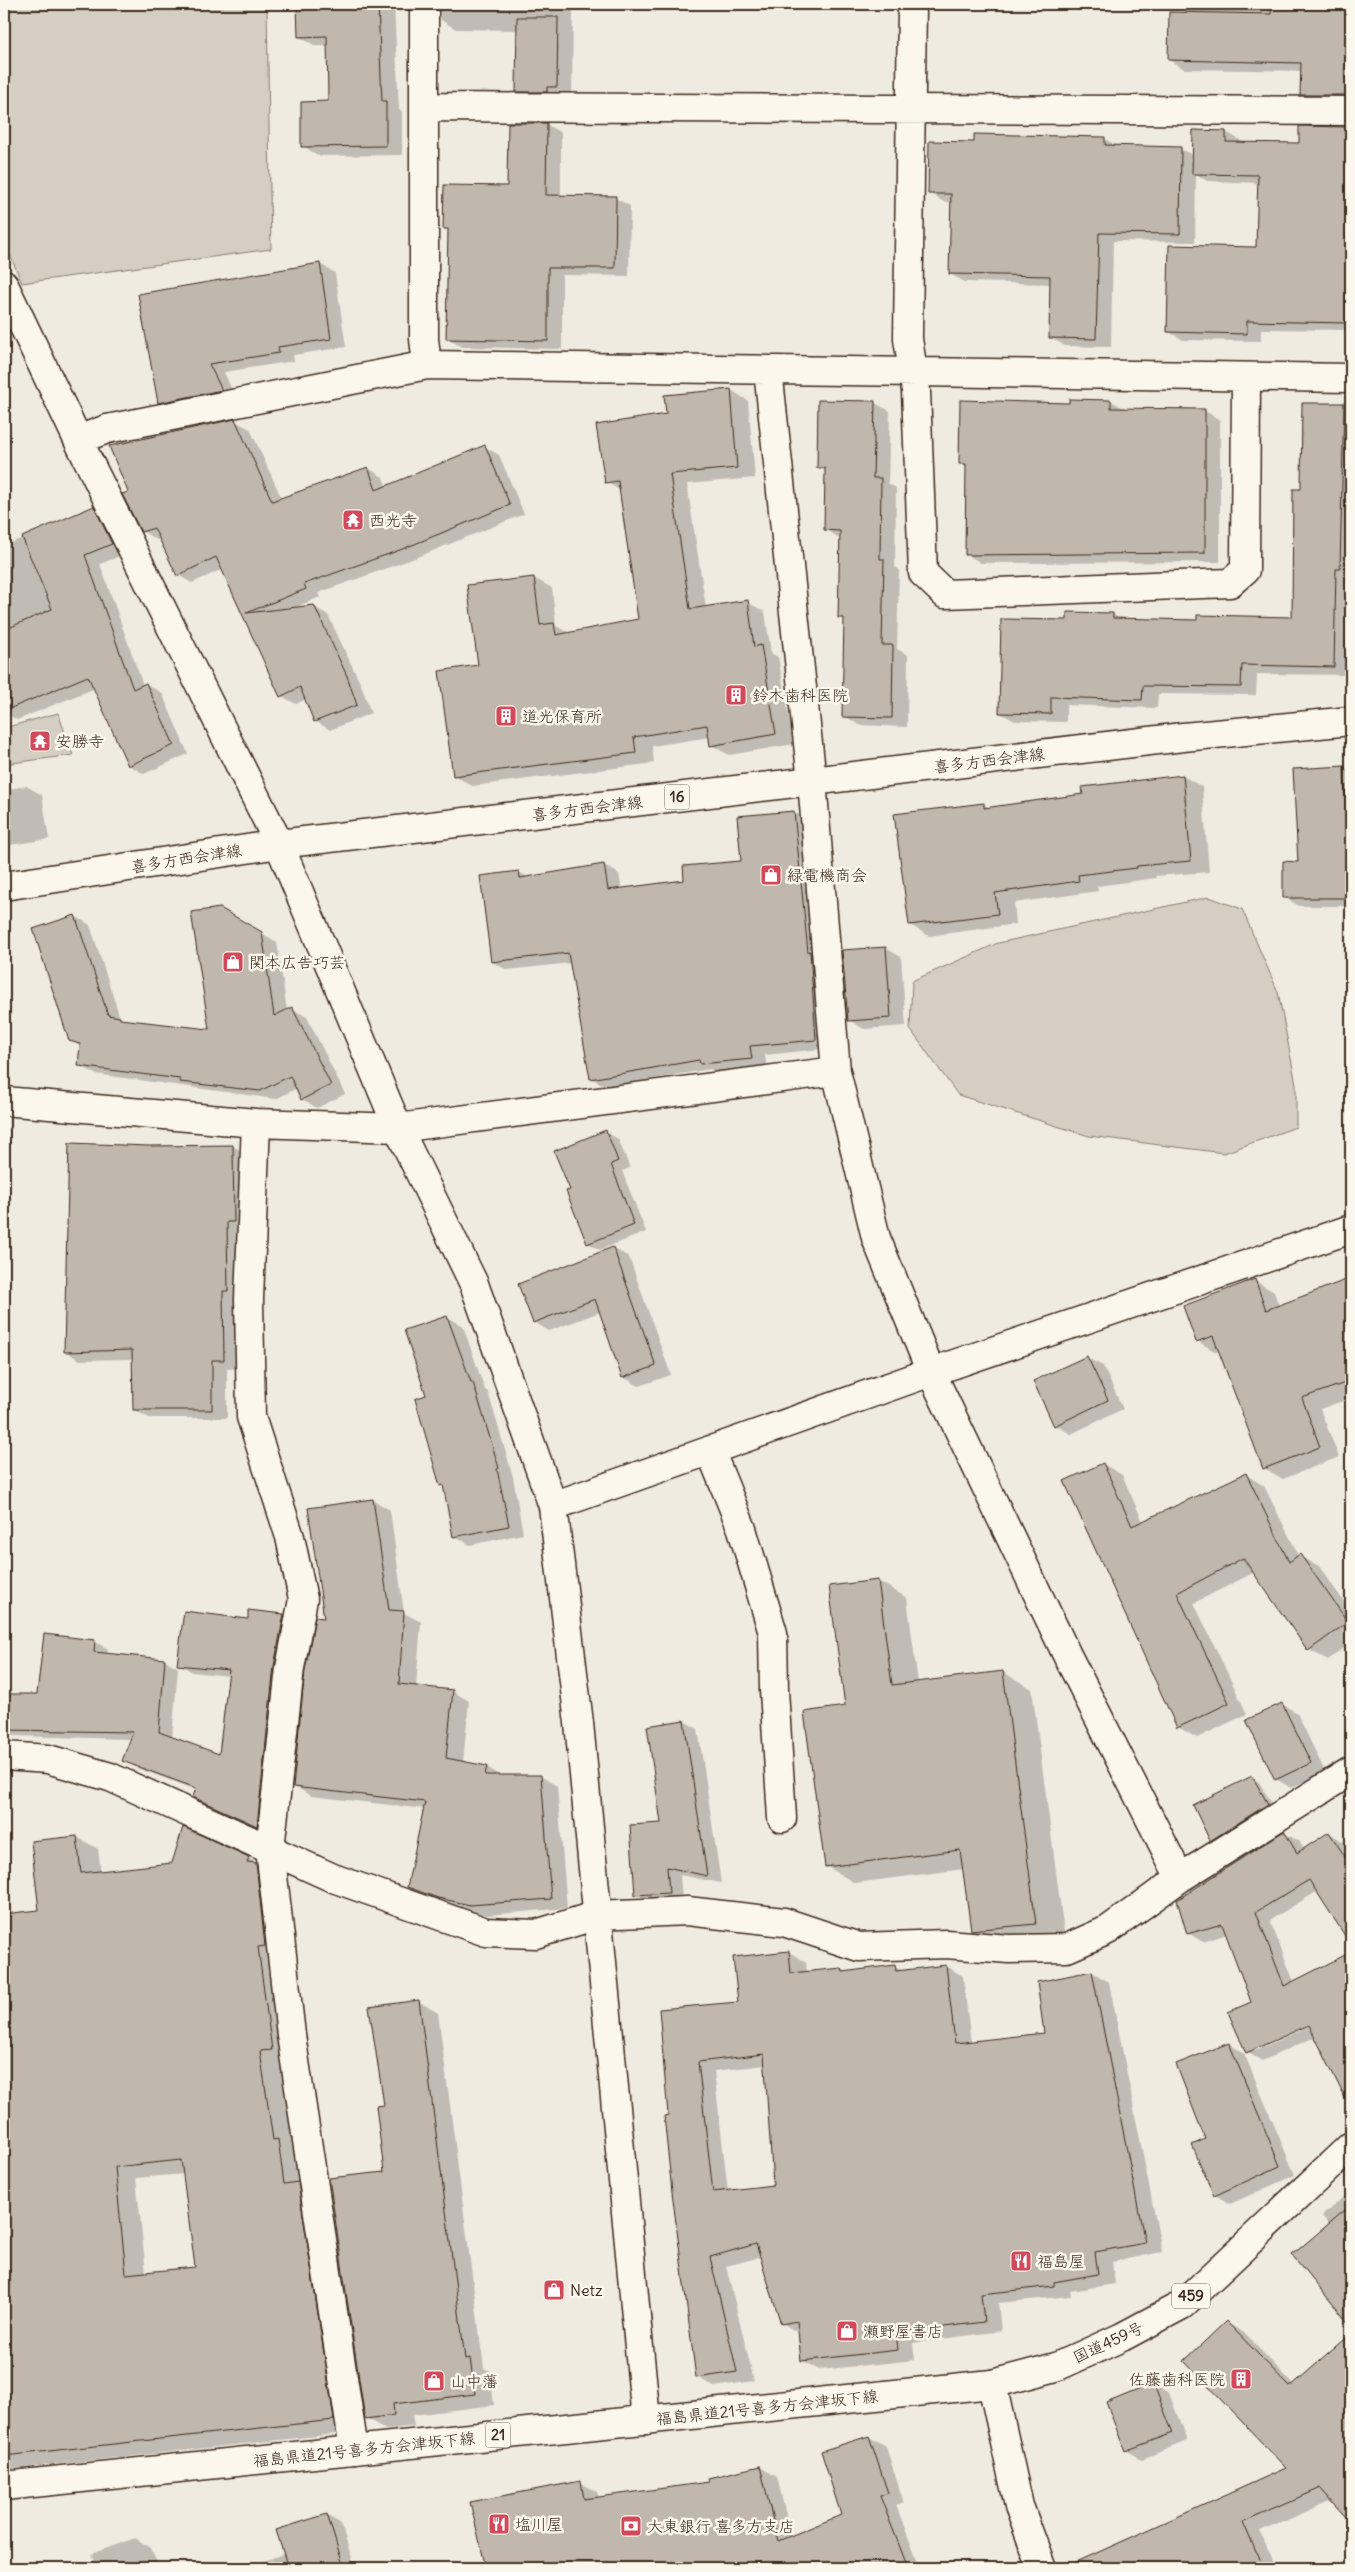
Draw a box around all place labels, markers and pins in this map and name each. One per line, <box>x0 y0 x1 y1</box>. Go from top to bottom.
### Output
temple icon: 西光寺 <box>341 508 365 532</box>
place label: 西光寺 <box>369 510 417 530</box>
building icon: 鈴木歯科医院 <box>724 683 748 707</box>
place label: 鈴木歯科医院 <box>752 685 848 705</box>
building icon: 道光保育所 <box>494 704 518 728</box>
place label: 道光保育所 <box>522 706 602 726</box>
temple icon: 安勝寺 <box>28 729 52 753</box>
place label: 安勝寺 <box>56 731 104 751</box>
shop icon: 緑電機商会 <box>759 863 783 887</box>
place label: 緑電機商会 <box>787 865 867 885</box>
shop icon: 関本広告巧芸 <box>221 950 245 974</box>
place label: 関本広告巧芸 <box>249 952 345 972</box>
restaurant icon: 福島屋 <box>1009 2249 1033 2273</box>
place label: 福島屋 <box>1037 2251 1085 2271</box>
shop icon: Netz <box>542 2278 566 2302</box>
place label: Netz <box>570 2280 603 2300</box>
shop icon: 瀬野屋書店 <box>835 2319 859 2343</box>
place label: 瀬野屋書店 <box>863 2321 943 2341</box>
building icon: 佐藤歯科医院 <box>1229 2367 1253 2391</box>
shop icon: 山中藩 <box>422 2369 446 2393</box>
place label: 佐藤歯科医院 <box>1129 2369 1225 2389</box>
place label: 山中藩 <box>450 2371 498 2391</box>
restaurant icon: 塩川屋 <box>487 2512 511 2536</box>
place label: 塩川屋 <box>515 2514 563 2534</box>
bank icon: 大東銀行 喜多方支店 <box>619 2514 643 2538</box>
place label: 大東銀行 喜多方支店 <box>647 2516 795 2536</box>

